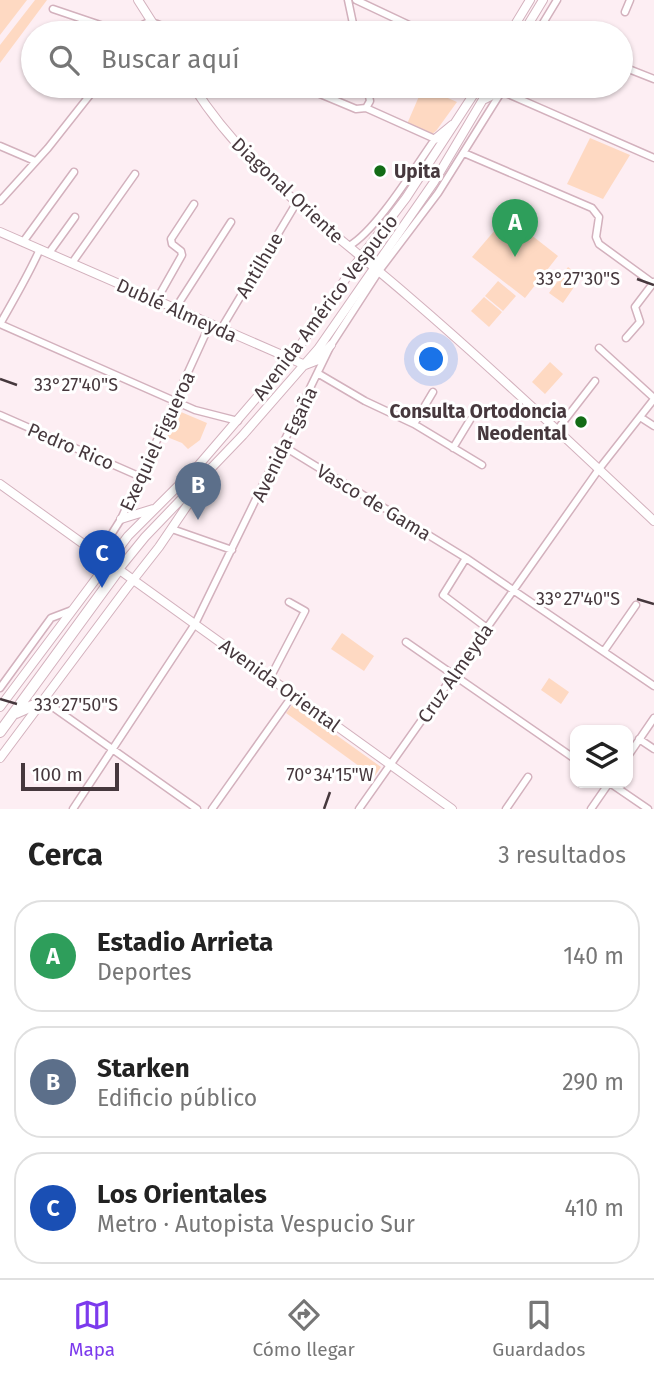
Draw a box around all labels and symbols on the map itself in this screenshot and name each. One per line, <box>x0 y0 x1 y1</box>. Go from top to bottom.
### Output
street label: Diagonal Oriente <box>227 133 348 248</box>
place label: Upita <box>394 160 441 183</box>
marker: Upita <box>372 163 388 179</box>
pin: A <box>492 199 538 257</box>
street label: Avenida Américo Vespucio <box>248 210 403 404</box>
street label: Antilhue <box>231 228 288 302</box>
text: 33°27'30"S <box>536 268 620 290</box>
street label: Dublé Almeyda <box>113 274 241 347</box>
your location <box>414 342 448 376</box>
street label: Exequiel Figueroa <box>115 368 200 515</box>
text: 33°27'40"S <box>34 374 118 396</box>
street label: Avenida Egaña <box>247 383 322 505</box>
place label: Consulta Ortodoncia Neodental <box>390 400 567 445</box>
marker: Consulta Ortodoncia Neodental <box>573 414 589 430</box>
street label: Pedro Rico <box>24 418 118 475</box>
street label: Vasco de Gama <box>312 459 435 546</box>
pin: B <box>175 462 221 520</box>
pin: C <box>79 530 125 588</box>
text: 33°27'40"S <box>536 588 620 610</box>
street label: Cruz Almeyda <box>413 619 498 727</box>
street label: Avenida Oriental <box>215 634 345 737</box>
text: 33°27'50"S <box>34 694 118 716</box>
scale bar <box>21 760 119 792</box>
text: 70°34'15"W <box>286 764 374 786</box>

